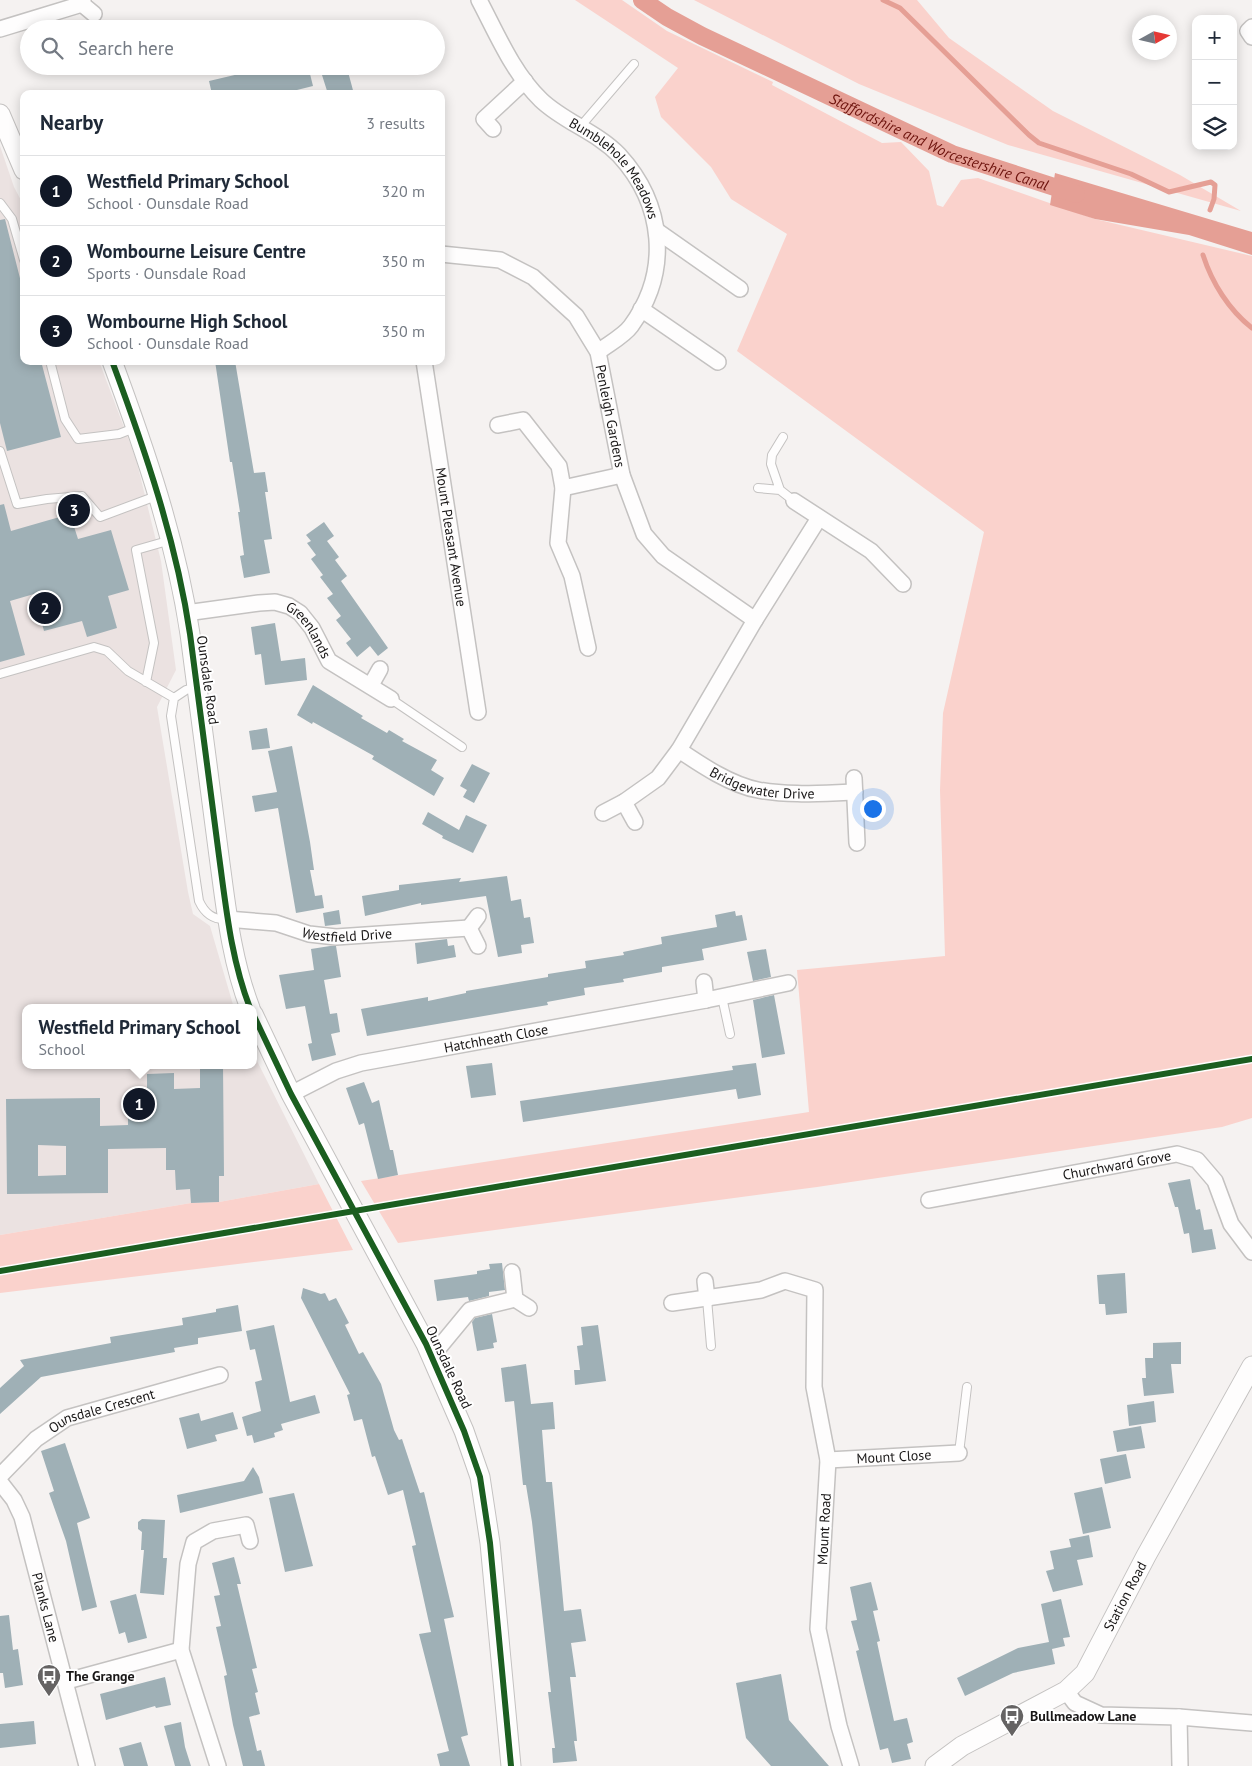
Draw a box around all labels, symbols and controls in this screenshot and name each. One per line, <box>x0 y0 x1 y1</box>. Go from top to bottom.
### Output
north arrow <box>1132 15 1177 60</box>
map controls <box>1192 15 1237 150</box>
button: + <box>1192 15 1237 60</box>
search box <box>20 20 445 75</box>
icon: search <box>38 34 66 62</box>
text: Search here <box>78 36 174 60</box>
button: − <box>1192 60 1237 105</box>
water label: Staffordshire and Worcestershire Canal <box>827 88 1051 194</box>
button: layers <box>1192 105 1237 150</box>
text: Nearby <box>40 109 103 136</box>
text: 3 results <box>366 113 425 133</box>
street label: Bumblehole Meadows <box>566 114 663 221</box>
text: Westfield Primary School <box>87 169 289 193</box>
text: 1 <box>51 181 61 201</box>
text: 320 m <box>382 181 425 201</box>
text: School · Ounsdale Road <box>87 193 249 213</box>
text: Wombourne Leisure Centre <box>87 239 306 263</box>
text: 2 <box>51 251 61 271</box>
text: 350 m <box>382 251 425 271</box>
text: Sports · Ounsdale Road <box>87 263 246 283</box>
text: Wombourne High School <box>87 309 287 333</box>
text: 3 <box>51 321 61 341</box>
text: 350 m <box>382 321 425 341</box>
text: School · Ounsdale Road <box>87 333 249 353</box>
street label: Penleigh Gardens <box>592 363 629 469</box>
street label: Mount Pleasant Avenue <box>431 466 471 608</box>
pin: 3 <box>58 491 90 529</box>
pin: 2 <box>29 589 61 627</box>
street label: Greenlands <box>283 597 335 662</box>
street label: Ounsdale Road <box>193 634 223 726</box>
street label: Bridgewater Drive <box>707 763 815 803</box>
your location <box>860 796 886 822</box>
street label: Westfield Drive <box>299 923 393 946</box>
popup <box>22 1004 257 1069</box>
text: Westfield Primary School <box>39 1015 240 1039</box>
street label: Hatchheath Close <box>442 1020 550 1057</box>
text: School <box>39 1039 85 1059</box>
pin: 1 <box>123 1085 155 1123</box>
street label: Churchward Grove <box>1061 1146 1172 1184</box>
street label: Ounsdale Road <box>422 1323 476 1411</box>
street label: Ounsdale Crescent <box>45 1385 157 1437</box>
street label: Mount Close <box>856 1445 932 1467</box>
street label: Mount Road <box>813 1493 835 1565</box>
street label: Station Road <box>1099 1558 1151 1634</box>
street label: Planks Lane <box>28 1570 63 1644</box>
bus stop icon: The Grange <box>36 1663 62 1697</box>
place label: The Grange <box>66 1667 135 1685</box>
bus stop icon: Bullmeadow Lane <box>999 1703 1025 1737</box>
place label: Bullmeadow Lane <box>1030 1707 1136 1725</box>

